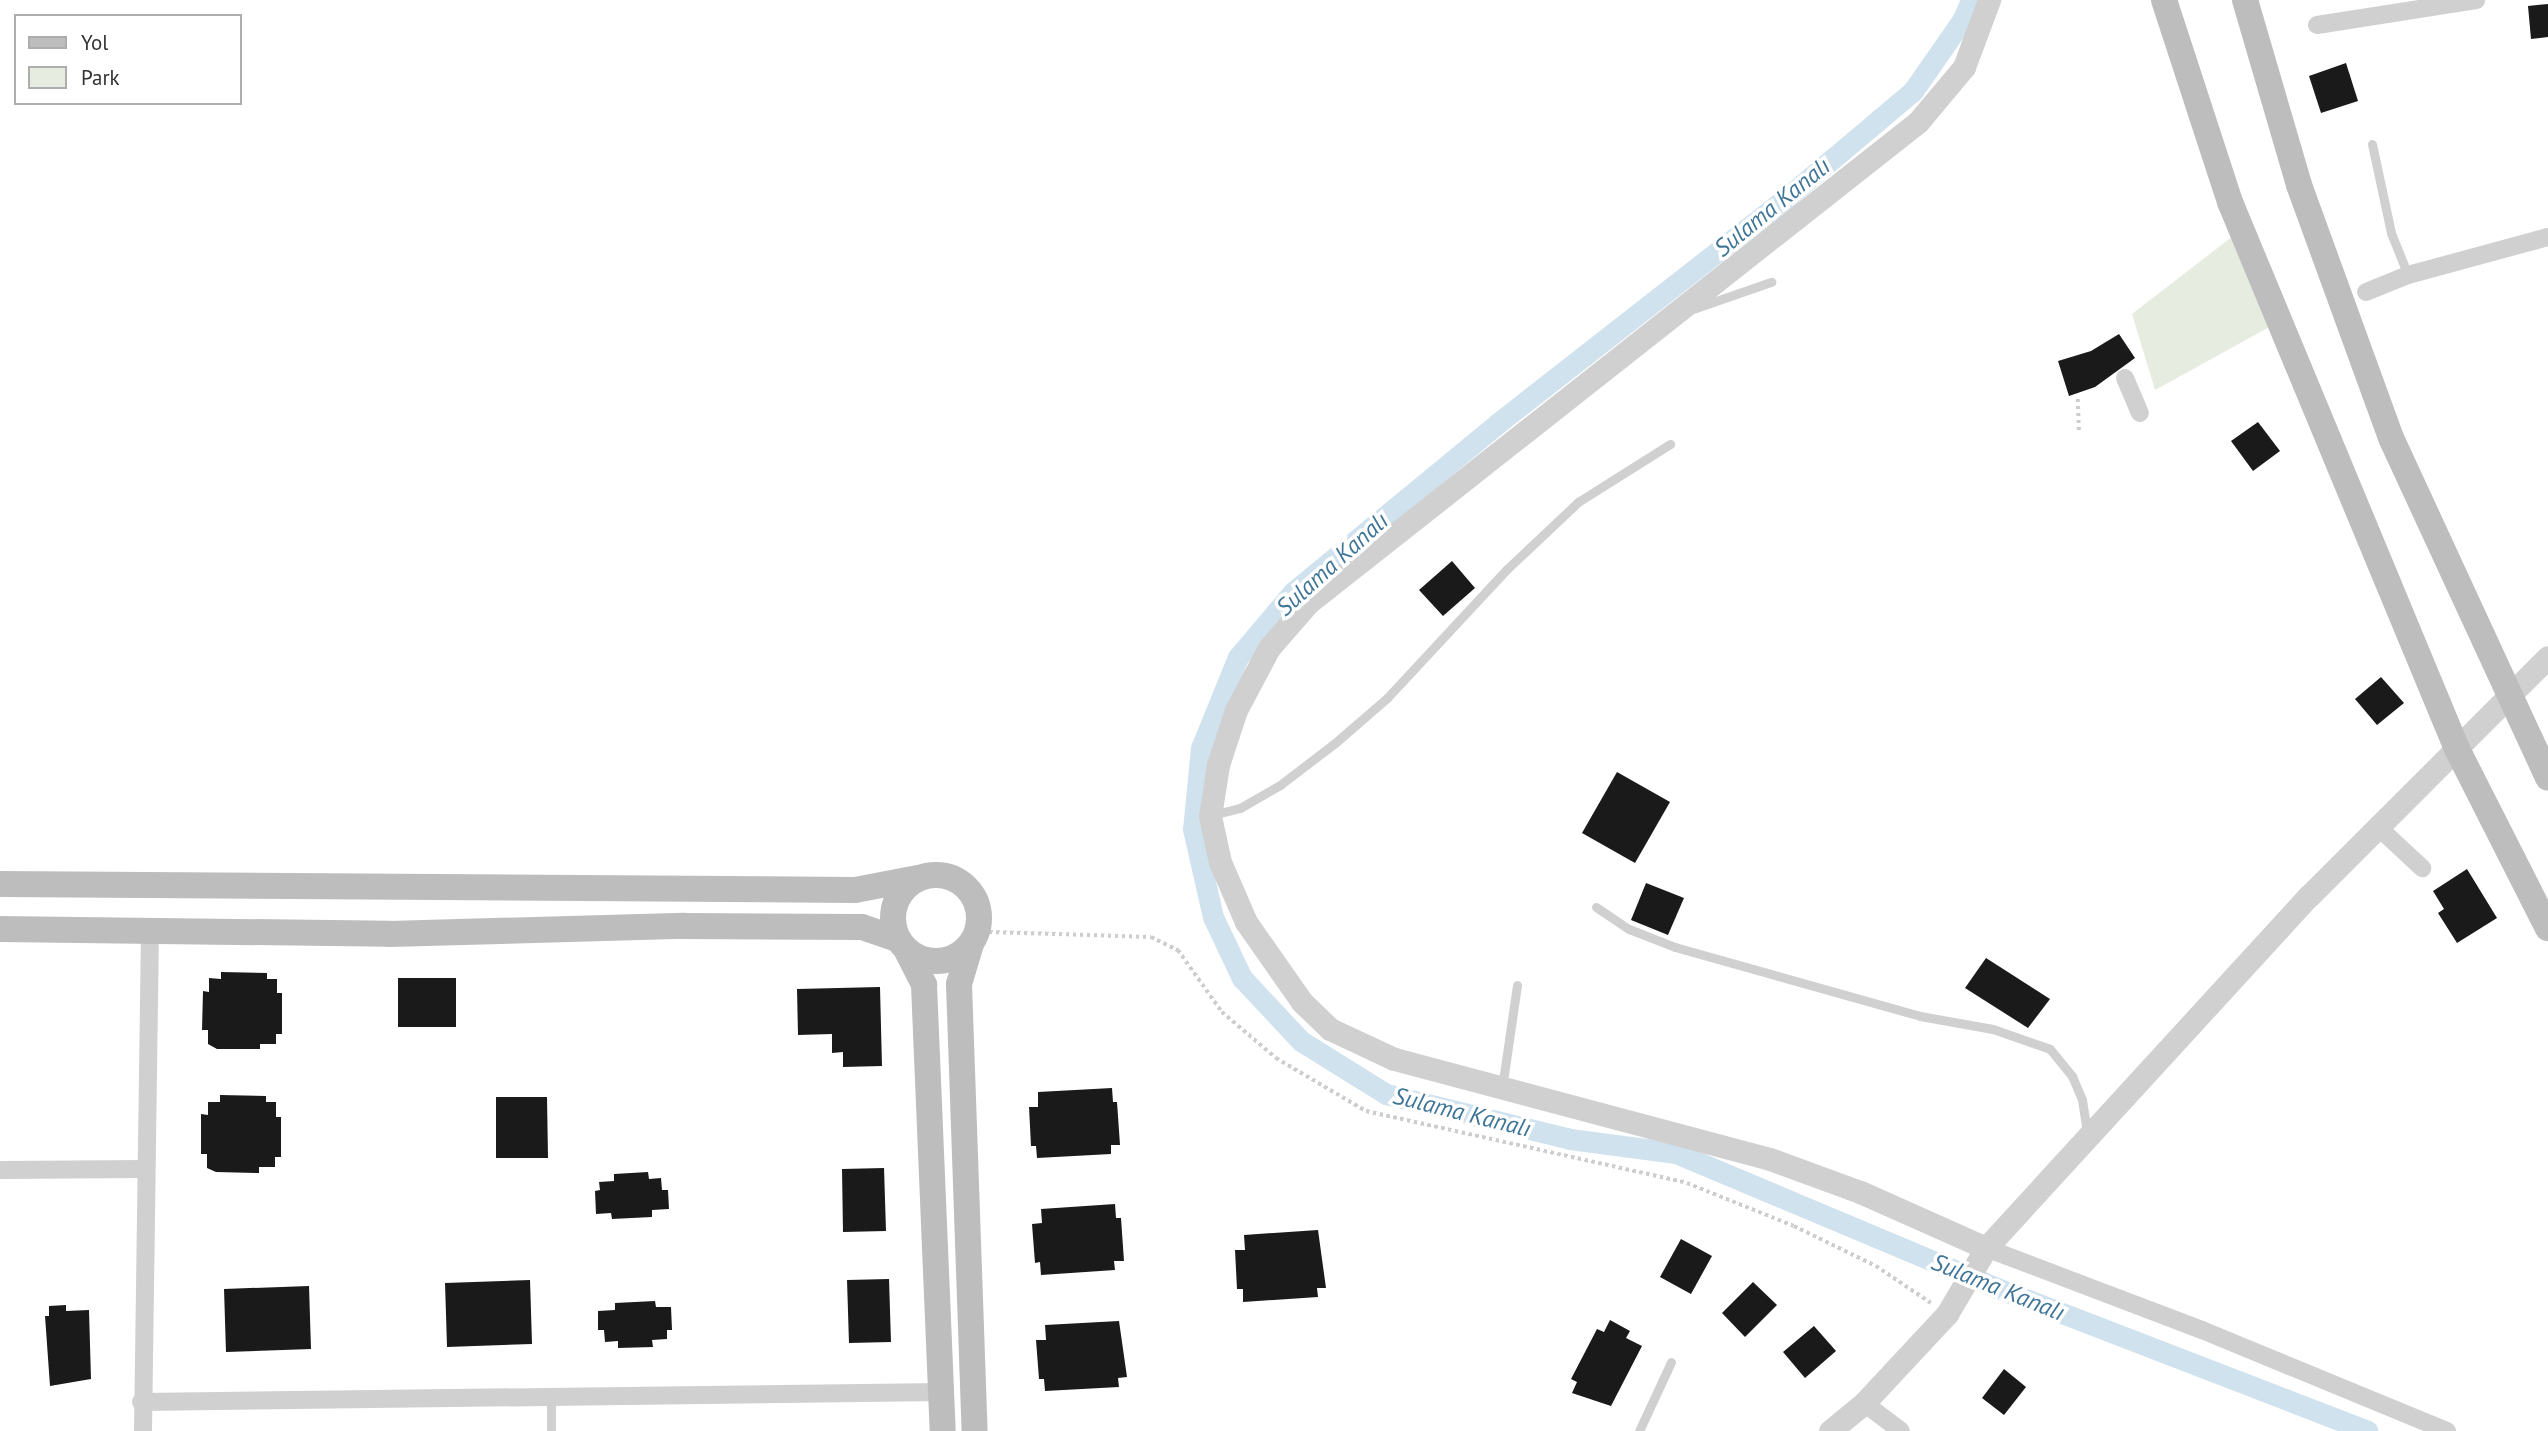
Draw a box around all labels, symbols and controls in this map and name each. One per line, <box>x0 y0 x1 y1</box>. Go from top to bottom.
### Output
legend <box>14 14 242 105</box>
text: Yol <box>81 29 108 56</box>
text: Park <box>81 64 120 91</box>
water label: Sulama Kanalı <box>1708 152 1836 262</box>
water label: Sulama Kanalı <box>1270 506 1394 622</box>
water label: Sulama Kanalı <box>1390 1081 1534 1143</box>
water label: Sulama Kanalı <box>1927 1247 2069 1327</box>

